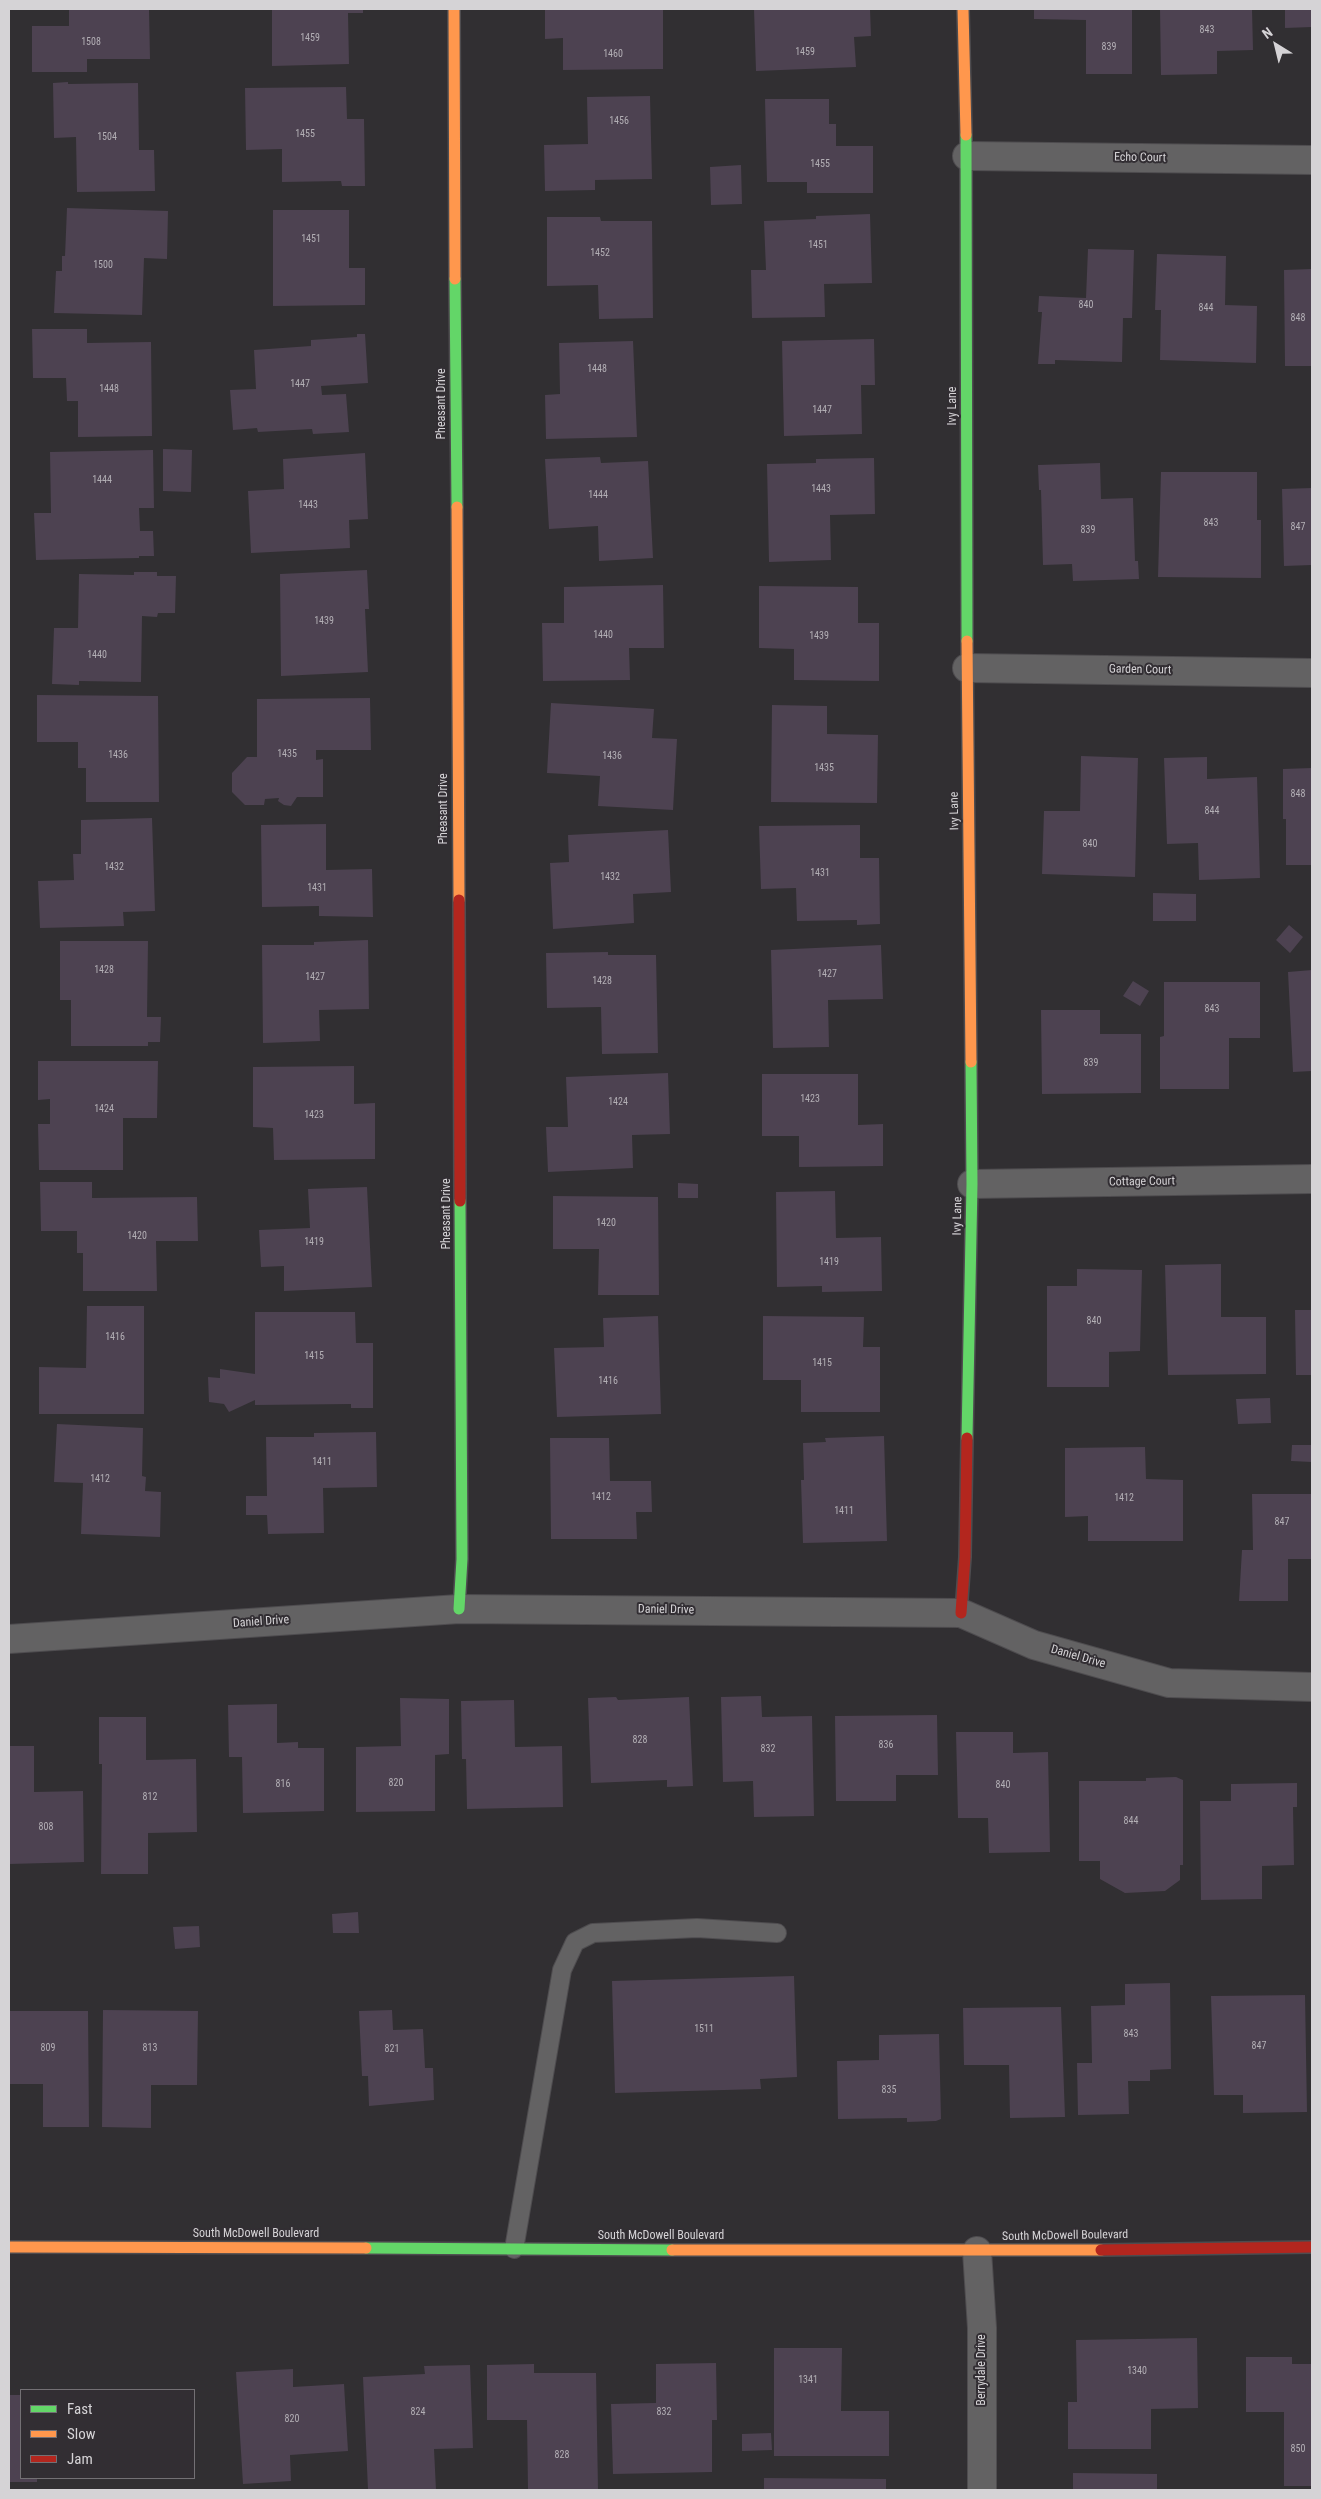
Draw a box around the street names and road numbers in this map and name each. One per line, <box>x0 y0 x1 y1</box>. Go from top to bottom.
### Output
street label: Echo Court <box>1114 150 1166 166</box>
street label: Pheasant Drive <box>435 368 449 440</box>
street label: Ivy Lane <box>946 387 960 425</box>
street label: Garden Court <box>1109 662 1171 678</box>
street label: Pheasant Drive <box>437 773 451 845</box>
street label: Ivy Lane <box>947 791 963 831</box>
street label: Cottage Court <box>1109 1174 1175 1190</box>
street label: Pheasant Drive <box>440 1178 454 1250</box>
street label: Ivy Lane <box>950 1196 966 1236</box>
street label: Daniel Drive <box>638 1602 694 1618</box>
street label: Daniel Drive <box>232 1613 290 1631</box>
street label: Daniel Drive <box>1049 1642 1107 1672</box>
street label: South McDowell Boulevard <box>193 2227 319 2241</box>
street label: South McDowell Boulevard <box>1002 2228 1128 2244</box>
street label: South McDowell Boulevard <box>598 2229 724 2243</box>
street label: Berrydale Drive <box>975 2334 989 2406</box>

